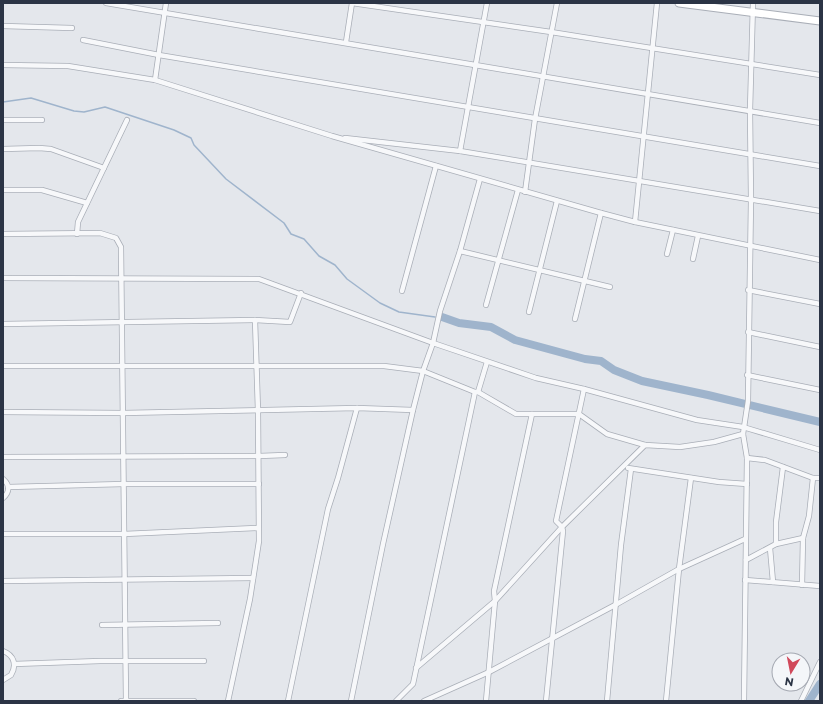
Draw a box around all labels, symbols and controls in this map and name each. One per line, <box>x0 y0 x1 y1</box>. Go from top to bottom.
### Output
north arrow <box>771 652 811 692</box>
text: N <box>784 674 795 690</box>

